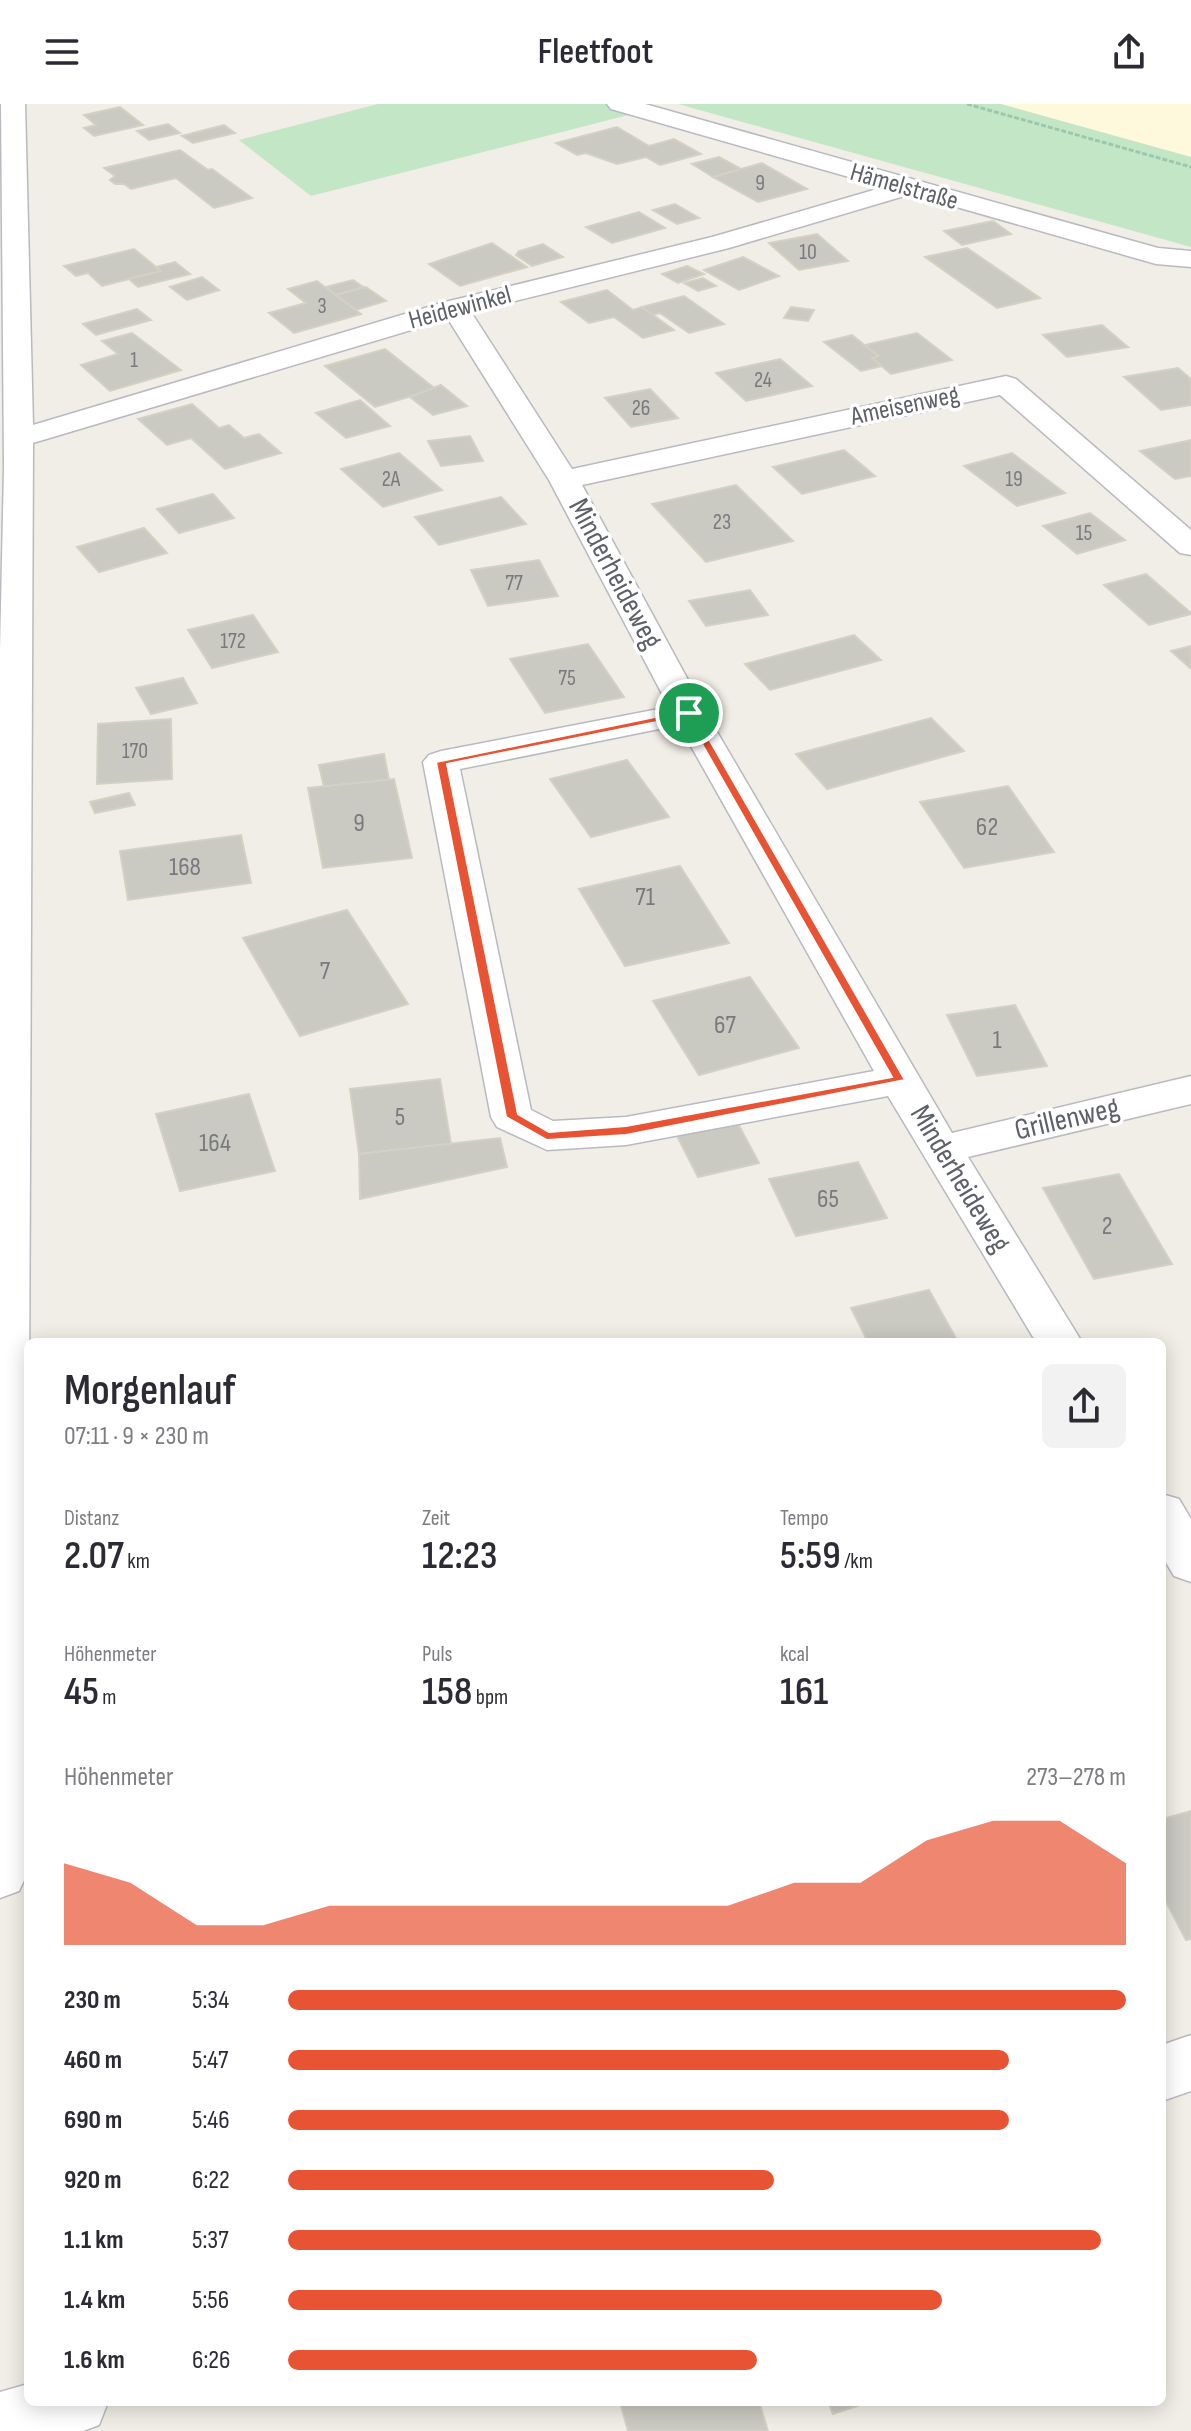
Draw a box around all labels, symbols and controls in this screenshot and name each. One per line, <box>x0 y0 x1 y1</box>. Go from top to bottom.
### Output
icon: menu <box>40 30 84 74</box>
icon: share <box>1107 30 1151 74</box>
text: Fleetfoot <box>538 31 653 74</box>
street label: Hämelstraße <box>846 157 962 217</box>
house number: 9 <box>755 170 765 197</box>
house number: 10 <box>799 239 817 266</box>
street label: Heidewinkel <box>405 279 515 337</box>
house number: 3 <box>317 293 327 320</box>
house number: 1 <box>130 347 138 374</box>
house number: 24 <box>754 367 772 394</box>
street label: Ameisenweg <box>847 379 962 433</box>
house number: 26 <box>632 395 650 422</box>
house number: 2A <box>382 466 401 493</box>
house number: 19 <box>1005 466 1023 493</box>
street label: Minderheideweg <box>560 493 670 655</box>
house number: 23 <box>713 509 731 536</box>
house number: 15 <box>1076 520 1092 547</box>
house number: 77 <box>505 570 523 597</box>
house number: 172 <box>220 628 246 655</box>
house number: 75 <box>558 665 576 692</box>
pin <box>655 679 723 747</box>
icon: arrive <box>667 691 711 735</box>
house number: 170 <box>122 738 148 765</box>
house number: 9 <box>353 808 365 839</box>
house number: 62 <box>976 812 998 843</box>
house number: 168 <box>169 852 201 883</box>
house number: 71 <box>635 882 655 913</box>
house number: 7 <box>320 956 331 987</box>
house number: 67 <box>714 1010 736 1041</box>
house number: 1 <box>992 1025 1002 1056</box>
street label: Grillenweg <box>1011 1090 1123 1148</box>
street label: Minderheideweg <box>902 1099 1018 1259</box>
house number: 5 <box>395 1102 405 1133</box>
house number: 164 <box>199 1128 231 1159</box>
house number: 65 <box>817 1184 839 1215</box>
house number: 2 <box>1102 1211 1112 1242</box>
text: Morgenlauf <box>64 1364 236 1417</box>
button: share <box>1042 1364 1126 1448</box>
text: 07:11 · 9 × 230 m <box>64 1421 209 1452</box>
text: Distanz <box>64 1505 119 1532</box>
text: Zeit <box>422 1505 450 1532</box>
text: Tempo <box>780 1505 829 1532</box>
text: 2.07 <box>64 1532 124 1580</box>
text: 12:23 <box>422 1532 497 1580</box>
text: 5:59 <box>780 1532 841 1580</box>
text: km <box>124 1548 150 1575</box>
text: /km <box>841 1548 873 1575</box>
text: Höhenmeter <box>64 1641 157 1668</box>
text: Puls <box>422 1641 452 1668</box>
text: kcal <box>780 1641 809 1668</box>
text: 45 <box>64 1668 99 1716</box>
text: 158 <box>422 1668 472 1716</box>
text: 161 <box>780 1668 828 1716</box>
text: m <box>99 1684 116 1711</box>
text: bpm <box>472 1684 508 1711</box>
text: Höhenmeter <box>64 1762 173 1793</box>
text: 273–278 m <box>1026 1762 1126 1793</box>
text: 230 m <box>64 1985 121 2016</box>
text: 5:34 <box>192 1985 229 2016</box>
text: 460 m <box>64 2045 122 2076</box>
text: 5:47 <box>192 2045 228 2076</box>
text: 690 m <box>64 2105 122 2136</box>
text: 5:46 <box>192 2105 230 2136</box>
text: 920 m <box>64 2165 121 2196</box>
text: 6:22 <box>192 2165 230 2196</box>
text: 1.1 km <box>64 2225 123 2256</box>
text: 5:37 <box>192 2225 229 2256</box>
text: 1.4 km <box>64 2285 125 2316</box>
text: 5:56 <box>192 2285 229 2316</box>
text: 1.6 km <box>64 2345 125 2376</box>
text: 6:26 <box>192 2345 230 2376</box>

